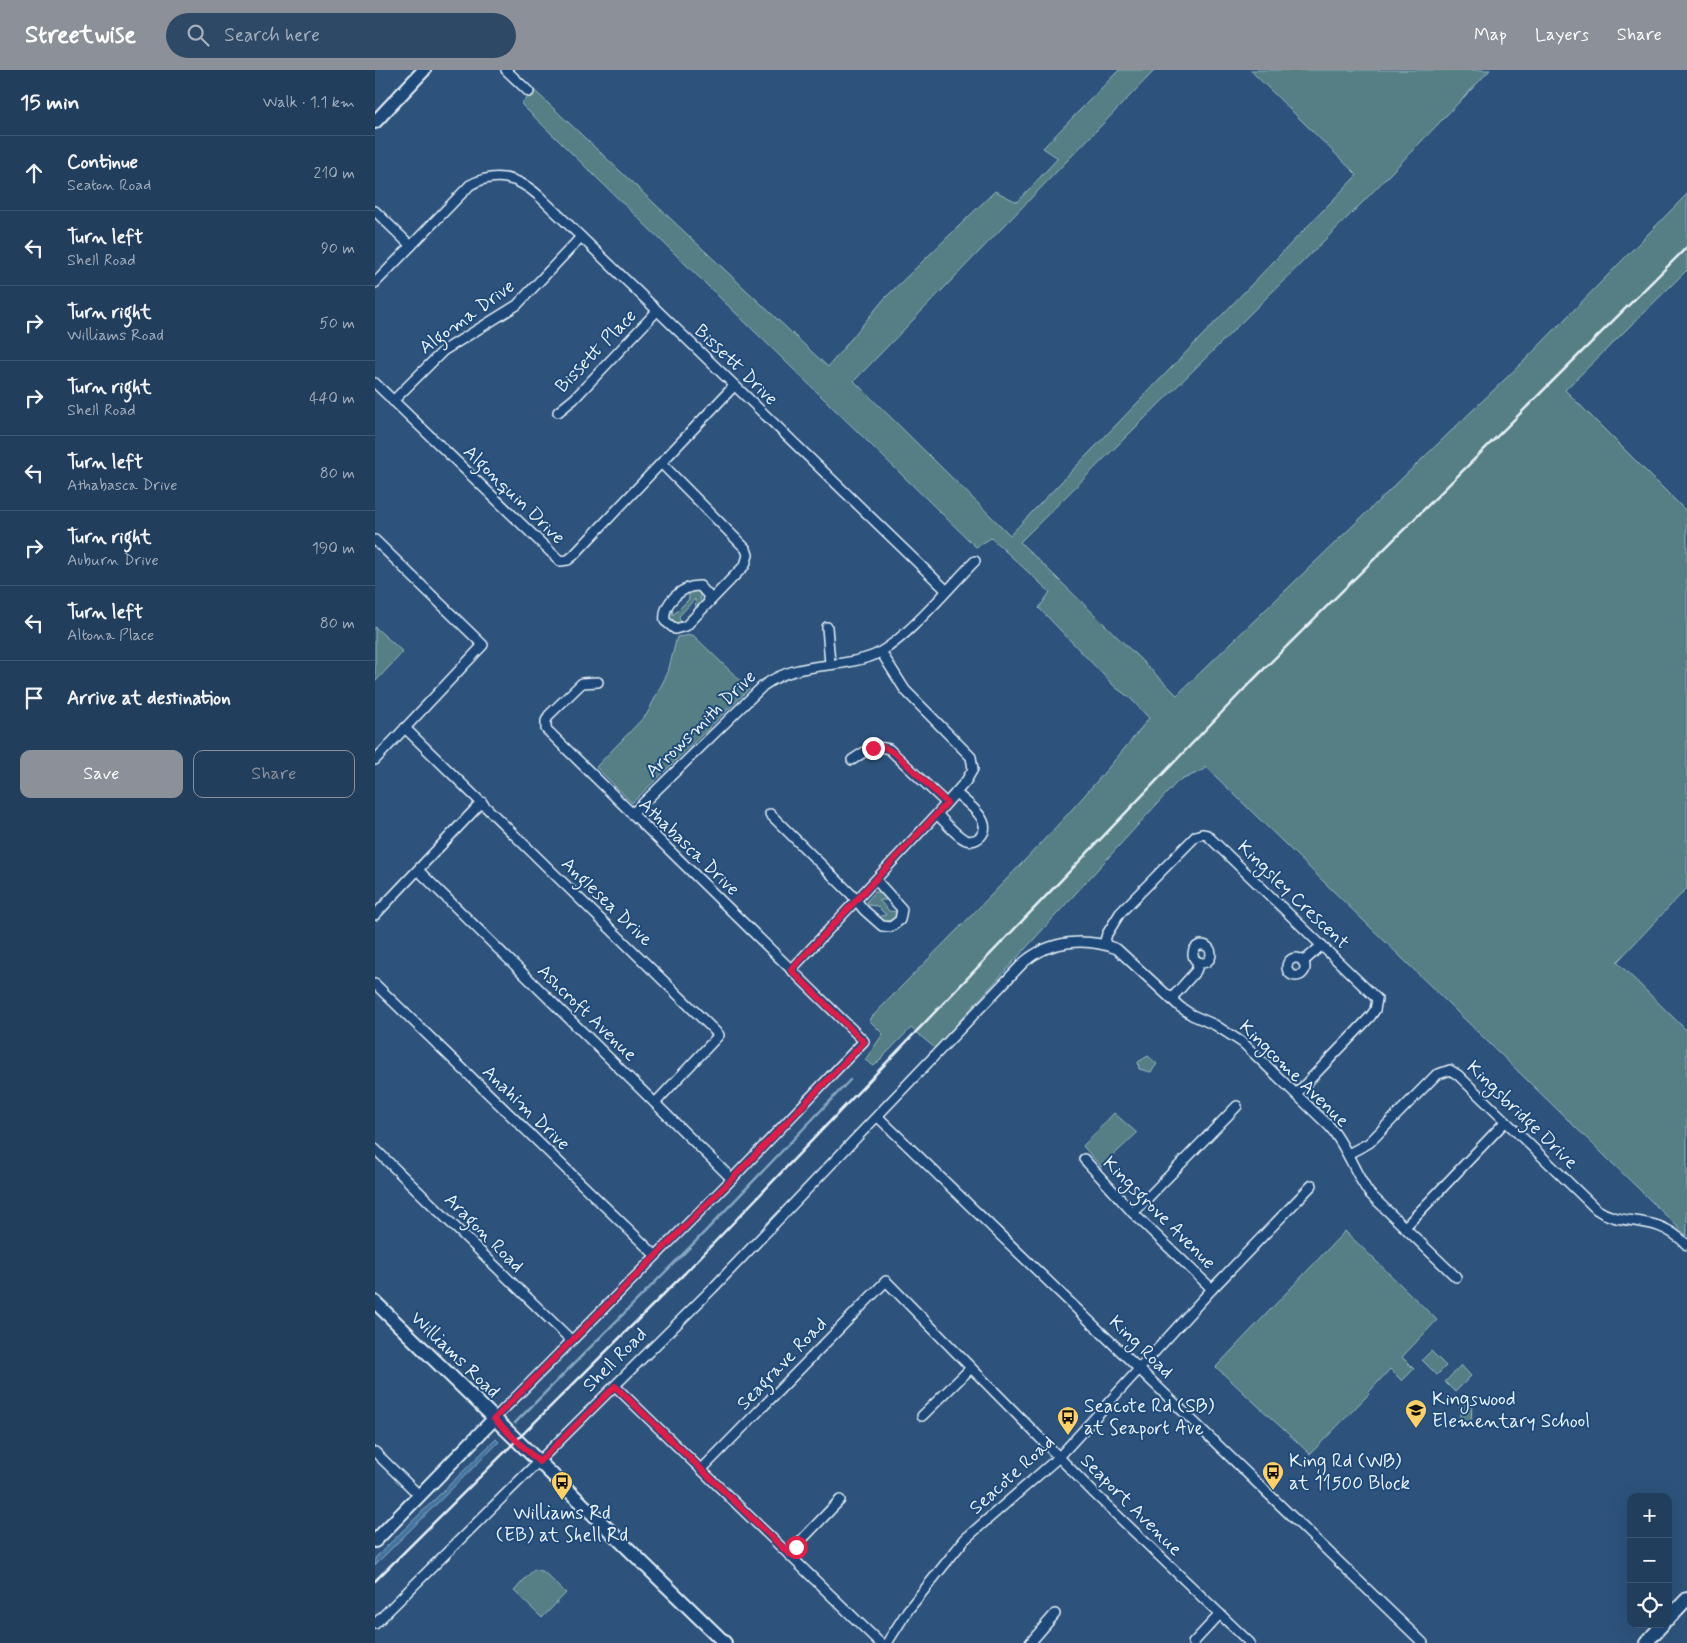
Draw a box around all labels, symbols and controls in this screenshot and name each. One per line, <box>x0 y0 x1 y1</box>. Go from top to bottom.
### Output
search box <box>166 13 516 58</box>
text: Streetwise <box>25 20 136 51</box>
icon: search <box>184 21 212 49</box>
text: Search here <box>224 23 320 48</box>
text: Map <box>1474 23 1507 47</box>
text: Layers <box>1535 23 1589 47</box>
text: Share <box>1617 23 1662 47</box>
text: 15 min <box>20 89 80 117</box>
text: Walk · 1.1 km <box>263 92 355 113</box>
text: Continue <box>67 150 138 175</box>
icon: ahead <box>20 159 48 187</box>
text: 210 m <box>314 163 355 184</box>
text: Seaton Road <box>67 175 151 196</box>
text: Turn left <box>67 225 143 250</box>
icon: left <box>20 234 48 262</box>
text: 90 m <box>321 238 355 259</box>
text: Shell Road <box>67 250 136 271</box>
street label: Algoma Drive <box>414 274 522 363</box>
text: Turn right <box>67 300 151 325</box>
street label: Bissett Place <box>550 304 642 398</box>
icon: right <box>20 309 48 337</box>
text: 50 m <box>319 313 355 334</box>
street label: Bissett Drive <box>689 319 783 411</box>
text: Williams Road <box>67 325 164 346</box>
text: Turn right <box>67 375 151 400</box>
icon: right <box>20 384 48 412</box>
text: 440 m <box>309 388 355 409</box>
text: Shell Road <box>67 400 136 421</box>
street label: Algonquin Drive <box>455 440 570 552</box>
text: Turn left <box>67 450 143 475</box>
icon: left <box>20 459 48 487</box>
text: 80 m <box>320 463 355 484</box>
text: Athabasca Drive <box>67 475 177 496</box>
text: Turn right <box>67 525 151 550</box>
icon: right <box>20 534 48 562</box>
text: 190 m <box>312 538 355 559</box>
text: Auburn Drive <box>67 550 159 571</box>
text: Turn left <box>67 600 143 625</box>
icon: left <box>20 609 48 637</box>
text: 80 m <box>320 613 355 634</box>
text: Altona Place <box>67 625 154 646</box>
street label: Arrowsmith Drive <box>640 665 762 783</box>
icon: arrive <box>20 684 48 712</box>
text: Arrive at destination <box>67 686 231 711</box>
route end <box>862 737 885 760</box>
button: Save <box>20 750 183 798</box>
button: Share <box>193 750 355 798</box>
street label: Athabasca Drive <box>633 792 745 902</box>
street label: Kingsley Crescent <box>1230 835 1354 956</box>
street label: Anglesea Drive <box>554 852 658 954</box>
street label: Ashcroft Avenue <box>532 959 642 1067</box>
street label: Kingcome Avenue <box>1232 1015 1355 1135</box>
street label: Kingsbridge Drive <box>1459 1055 1583 1177</box>
street label: Anahim Drive <box>477 1060 575 1156</box>
street label: Kingsgrove Avenue <box>1095 1151 1221 1277</box>
street label: Aragon Road <box>437 1188 529 1280</box>
street label: Williams Road <box>405 1306 505 1404</box>
street label: King Road <box>1102 1310 1179 1385</box>
street label: Seagrave Road <box>731 1312 835 1418</box>
street label: Shell Road <box>577 1322 653 1398</box>
place label: Kingswood Elementary School <box>1432 1387 1590 1434</box>
place label: Seacote Rd (SB) at Seaport Ave <box>1084 1394 1214 1441</box>
school or university icon: Kingswood Elementary School <box>1404 1398 1428 1429</box>
bus stop icon: Seacote Rd (SB) at Seaport Ave <box>1056 1405 1080 1436</box>
street label: Seacote Road <box>964 1430 1060 1520</box>
street label: Seaport Avenue <box>1074 1448 1188 1562</box>
place label: King Rd (WB) at 11500 Block <box>1289 1449 1410 1496</box>
bus stop icon: King Rd (WB) at 11500 Block <box>1261 1460 1285 1491</box>
bus stop icon: Williams Rd (EB) at Shell Rd <box>550 1470 574 1501</box>
map controls <box>1627 1493 1672 1628</box>
button: + <box>1627 1493 1672 1538</box>
place label: Williams Rd (EB) at Shell Rd <box>496 1501 628 1548</box>
route start <box>785 1536 808 1559</box>
button: − <box>1627 1538 1672 1583</box>
button: locate <box>1627 1583 1672 1628</box>

